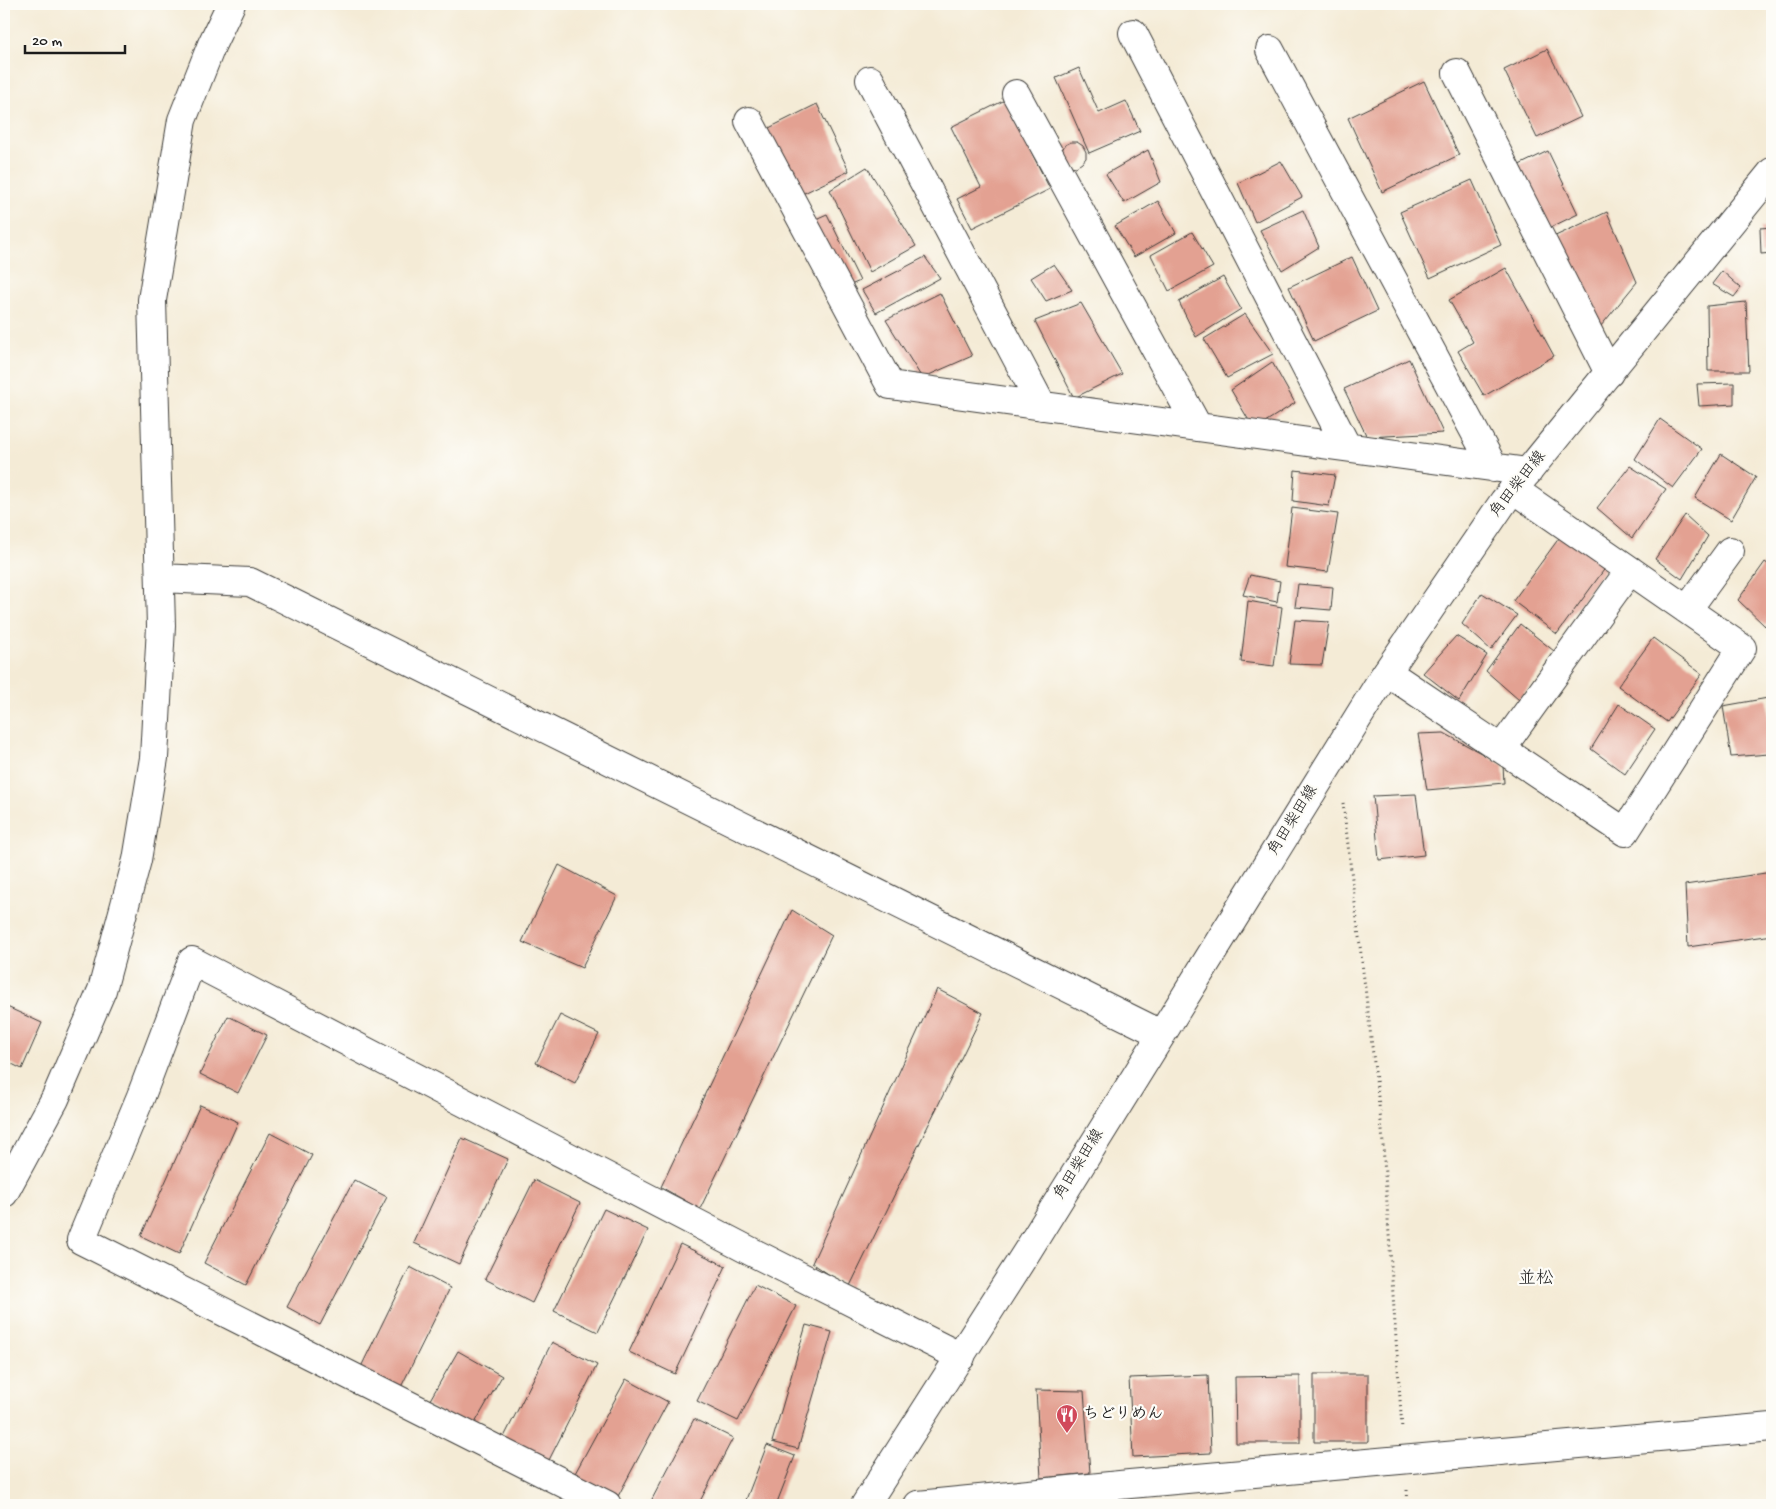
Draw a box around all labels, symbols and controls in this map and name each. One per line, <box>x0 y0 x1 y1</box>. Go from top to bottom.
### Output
scale bar <box>25 22 125 54</box>
text: 20 m <box>32 33 62 51</box>
street label: 角田柴田線 <box>1485 446 1551 522</box>
street label: 角田柴田線 <box>1263 781 1323 860</box>
street label: 角田柴田線 <box>1049 1125 1109 1204</box>
district label: 並松 <box>1518 1268 1554 1290</box>
restaurant icon: ちどりめん <box>1055 1403 1079 1434</box>
place label: ちどりめん <box>1083 1405 1163 1425</box>

